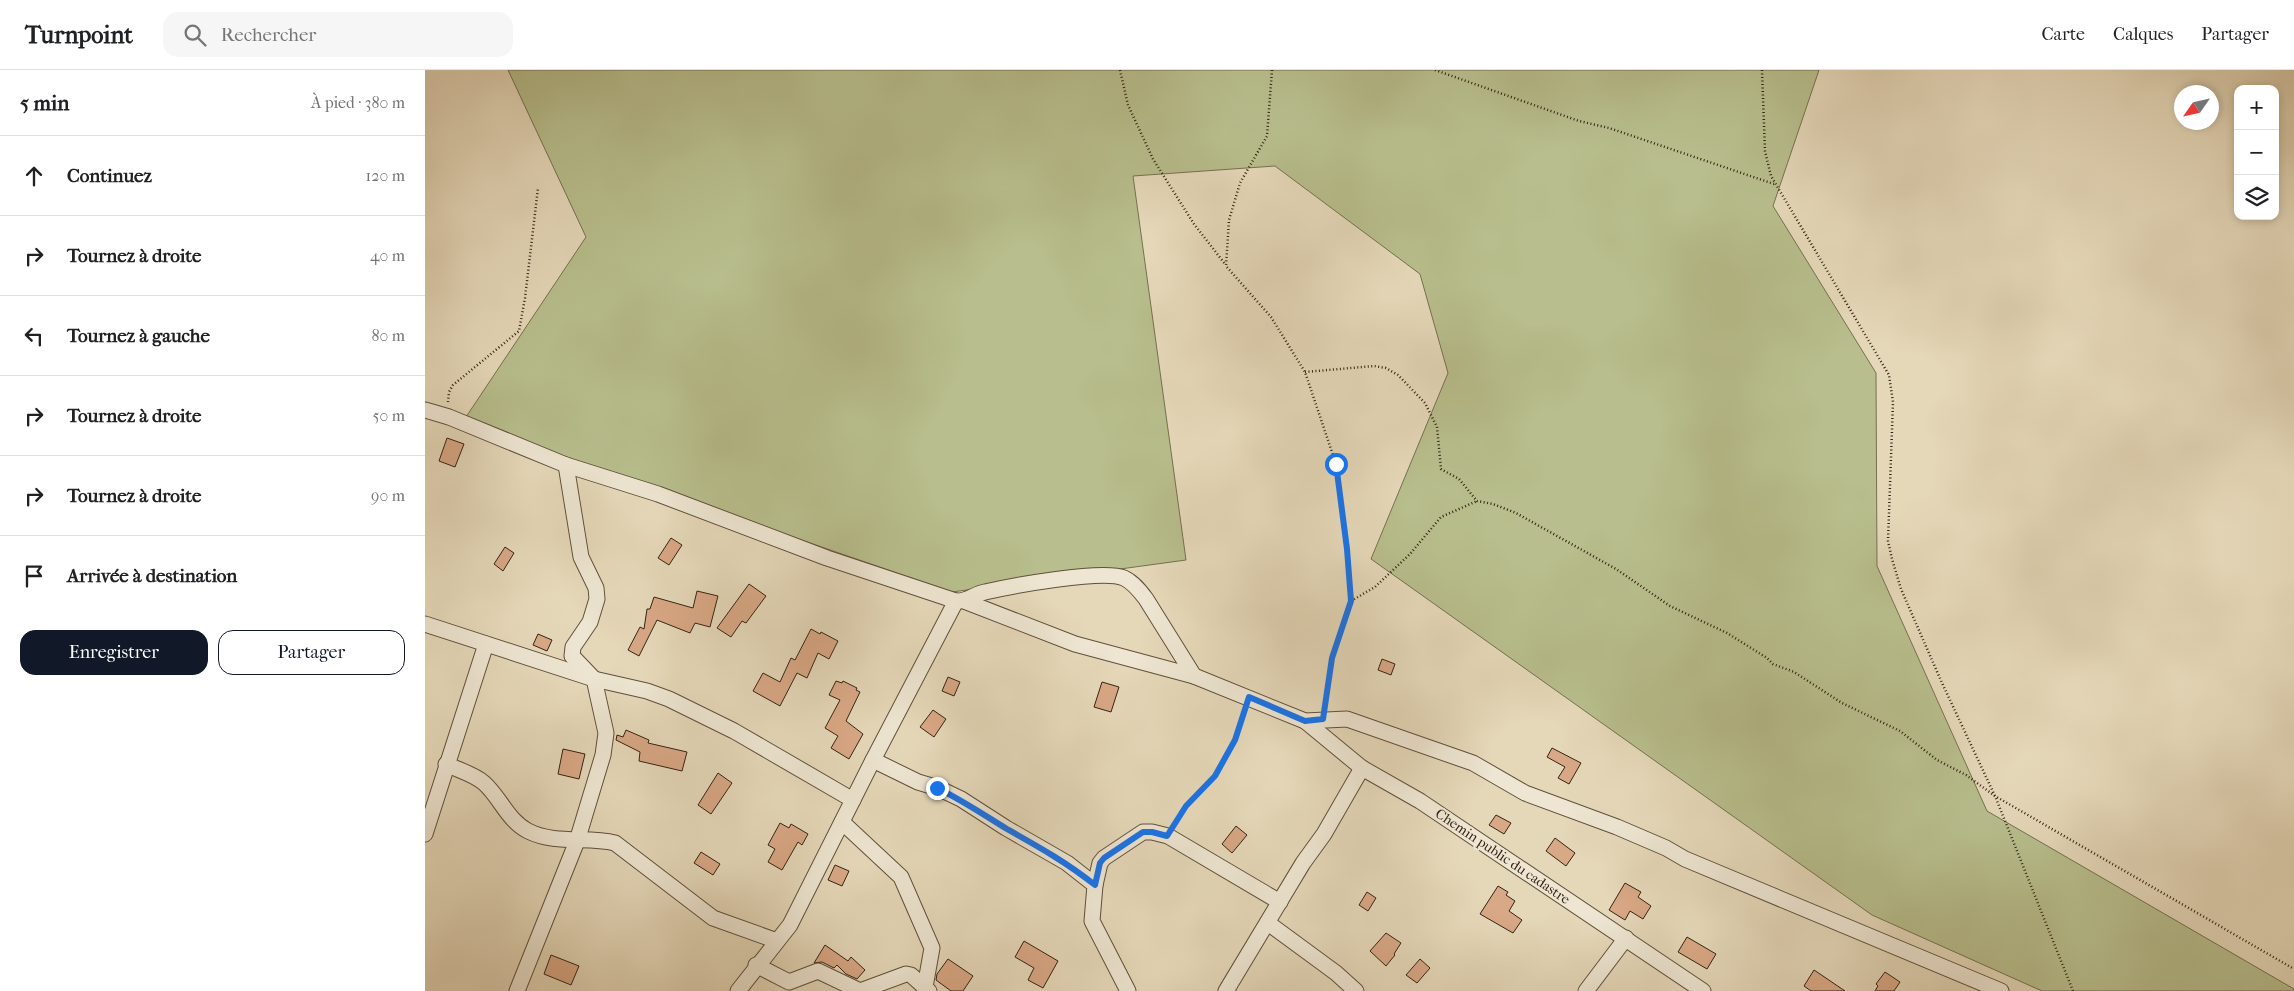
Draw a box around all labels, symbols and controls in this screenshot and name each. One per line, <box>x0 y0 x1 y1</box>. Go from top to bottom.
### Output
search box <box>163 12 513 57</box>
text: Turnpoint <box>25 21 133 49</box>
icon: search <box>181 21 209 49</box>
text: Rechercher <box>221 24 316 46</box>
text: Carte <box>2042 24 2085 45</box>
text: Calques <box>2113 24 2173 45</box>
text: Partager <box>2201 24 2269 45</box>
north arrow <box>2174 85 2219 130</box>
map controls <box>2234 85 2279 220</box>
button: + <box>2234 85 2279 130</box>
text: 5 min <box>20 91 69 115</box>
text: À pied · 380 m <box>311 93 405 112</box>
button: − <box>2234 130 2279 175</box>
icon: ahead <box>20 162 48 190</box>
text: Continuez <box>67 165 152 187</box>
text: 120 m <box>366 166 405 185</box>
button: layers <box>2234 175 2279 220</box>
icon: right <box>20 242 48 270</box>
text: Tournez à droite <box>67 245 201 267</box>
text: 40 m <box>370 246 405 265</box>
icon: left <box>20 322 48 350</box>
text: Tournez à gauche <box>67 325 210 347</box>
text: 80 m <box>371 326 405 345</box>
icon: right <box>20 402 48 430</box>
text: Tournez à droite <box>67 405 201 427</box>
text: 50 m <box>373 406 405 425</box>
route start <box>1325 453 1348 476</box>
icon: right <box>20 482 48 510</box>
text: Tournez à droite <box>67 485 201 507</box>
text: 90 m <box>371 486 405 505</box>
icon: arrive <box>20 562 48 590</box>
text: Arrivée à destination <box>67 565 237 587</box>
button: Enregistrer <box>20 630 208 675</box>
button: Partager <box>218 630 405 675</box>
route end <box>926 777 949 800</box>
street label: Chemin public du cadastre <box>1432 805 1573 908</box>

